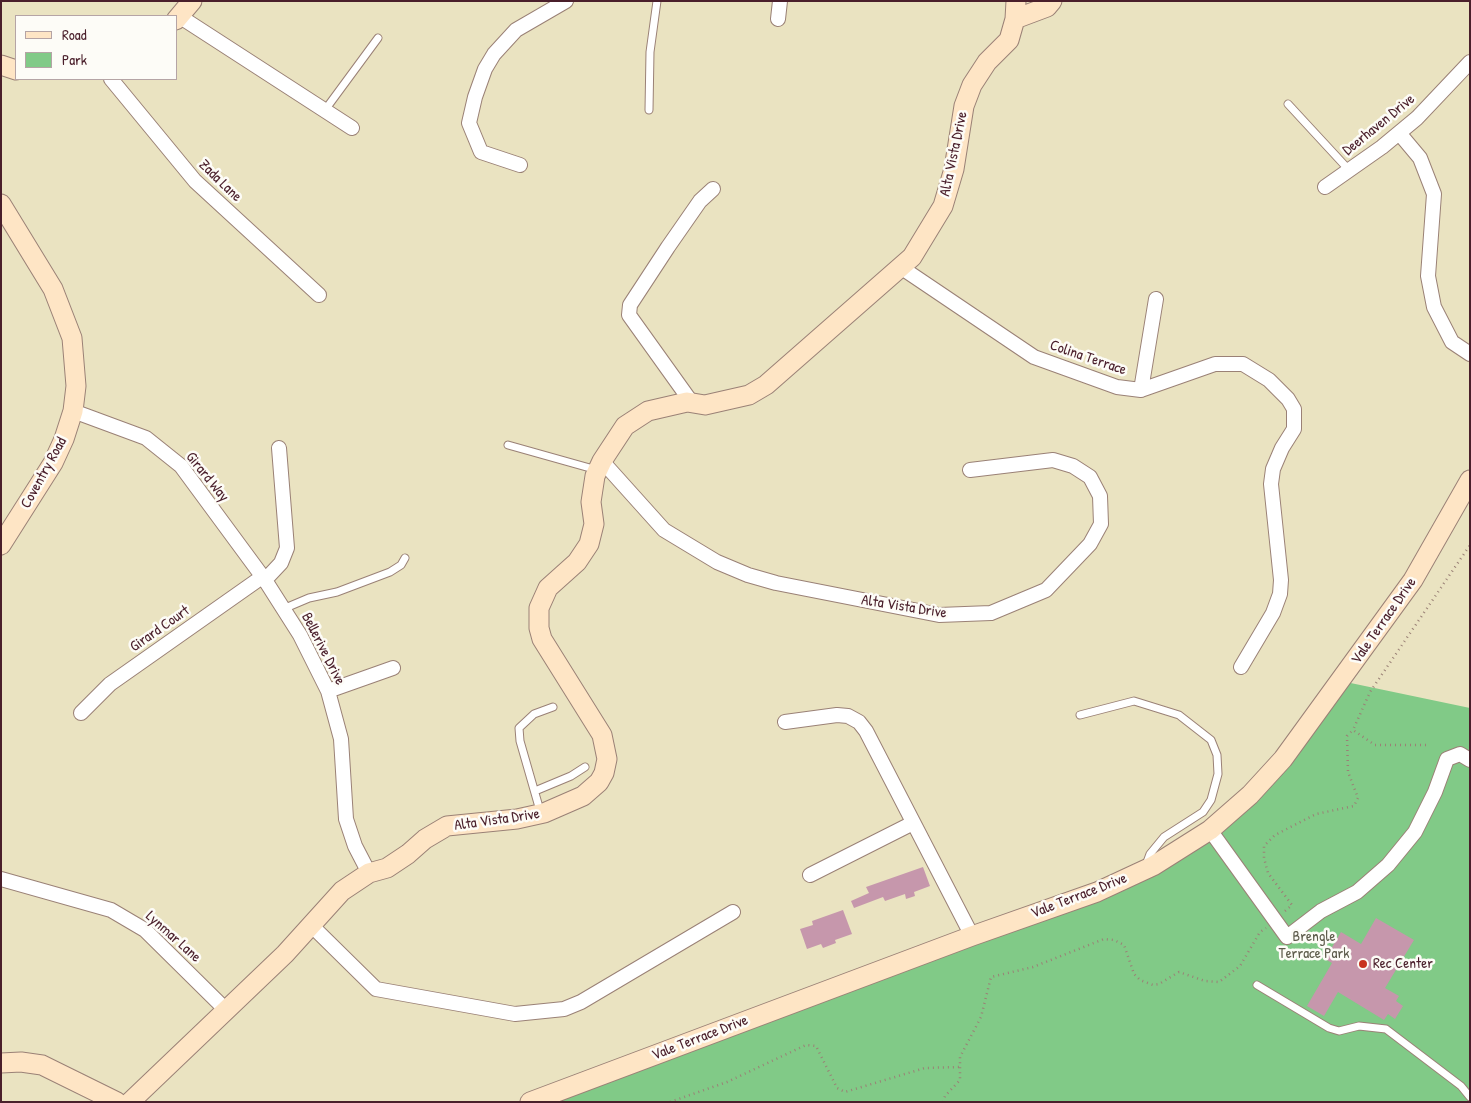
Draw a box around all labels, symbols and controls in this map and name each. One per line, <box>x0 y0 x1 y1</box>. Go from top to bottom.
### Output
legend <box>15 15 178 80</box>
text: Road <box>62 24 87 45</box>
text: Park <box>62 49 87 70</box>
street label: Deerhaven Drive <box>1339 90 1419 160</box>
street label: Alta Vista Drive <box>936 110 972 198</box>
street label: Zada Lane <box>195 156 245 206</box>
street label: Colina Terrace <box>1047 336 1129 380</box>
street label: Coventry Road <box>17 434 71 512</box>
street label: Girard Way <box>182 449 232 505</box>
street label: Vale Terrace Drive <box>1347 574 1421 668</box>
street label: Alta Vista Drive <box>860 591 948 623</box>
street label: Girard Court <box>127 602 193 656</box>
street label: Bellerive Drive <box>297 610 349 688</box>
street label: Alta Vista Drive <box>453 805 541 835</box>
street label: Vale Terrace Drive <box>1028 869 1130 923</box>
street label: Lynmar Lane <box>142 907 204 967</box>
park label: Brengle Terrace Park <box>1279 928 1349 963</box>
place label: Rec Center <box>1373 955 1433 973</box>
marker: Rec Center <box>1357 958 1369 970</box>
street label: Vale Terrace Drive <box>649 1011 751 1065</box>

